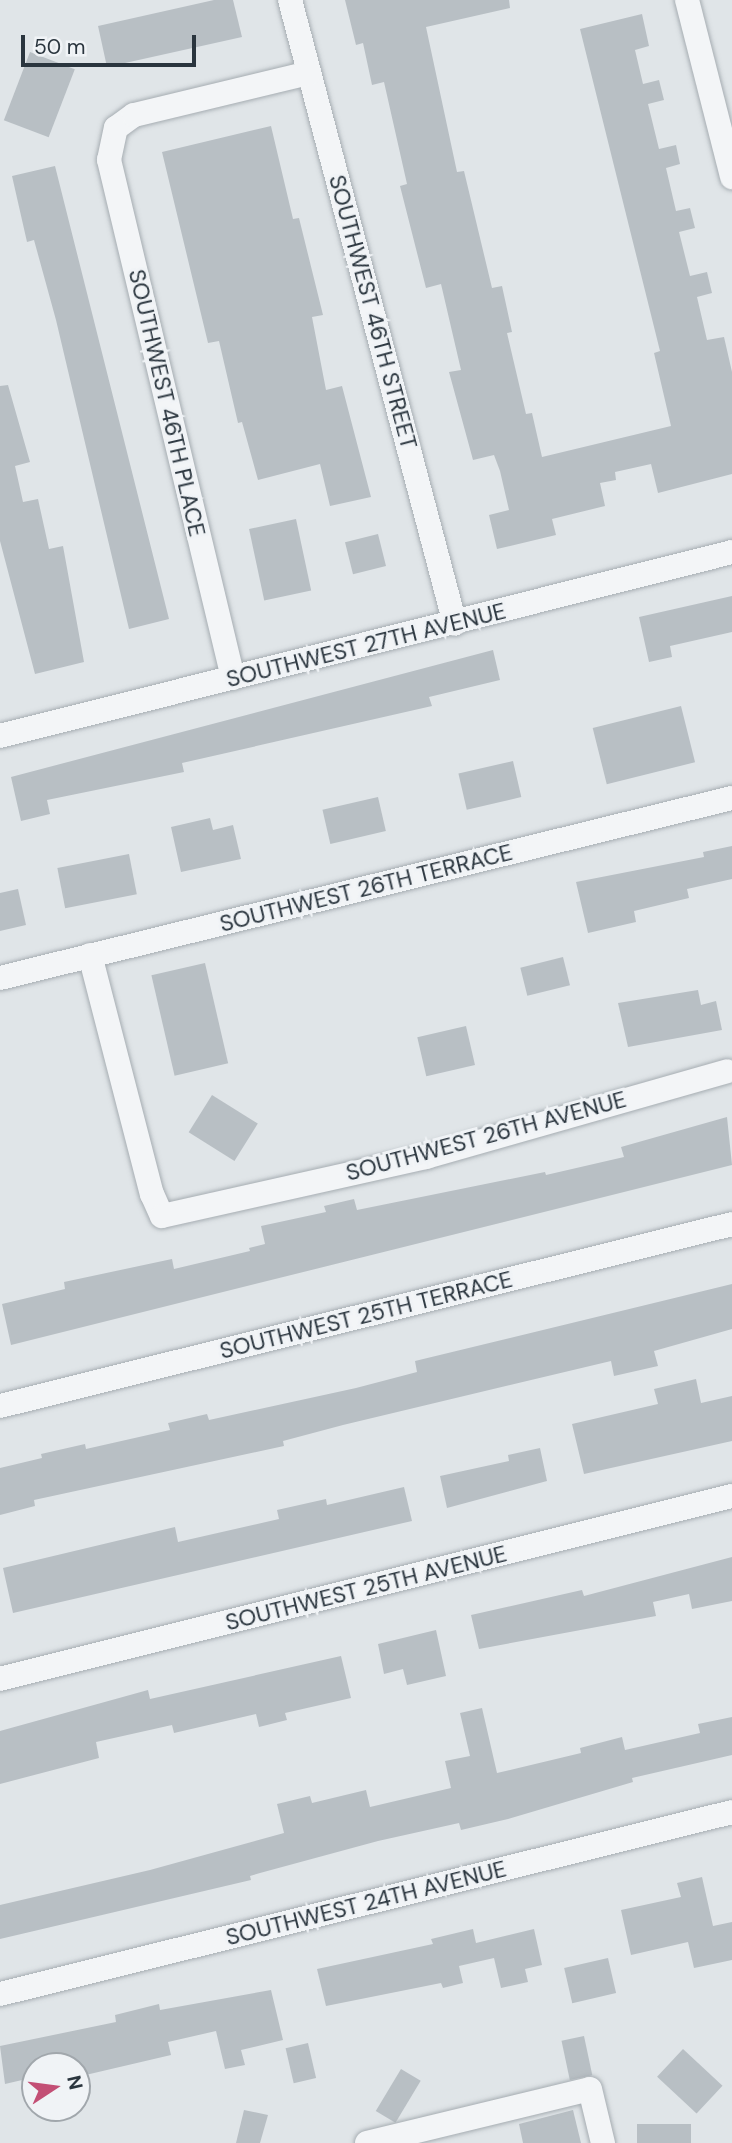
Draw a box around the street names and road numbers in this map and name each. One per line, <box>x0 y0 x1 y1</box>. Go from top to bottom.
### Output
street label: SOUTHWEST 46TH STREET <box>323 172 423 452</box>
street label: SOUTHWEST 46TH PLACE <box>123 267 211 539</box>
street label: SOUTHWEST 27TH AVENUE <box>223 597 509 693</box>
street label: SOUTHWEST 26TH TERRACE <box>217 838 515 938</box>
street label: SOUTHWEST 26TH AVENUE <box>343 1085 629 1187</box>
street label: SOUTHWEST 25TH TERRACE <box>217 1265 515 1365</box>
street label: SOUTHWEST 25TH AVENUE <box>222 1540 510 1636</box>
street label: SOUTHWEST 24TH AVENUE <box>223 1855 509 1951</box>

